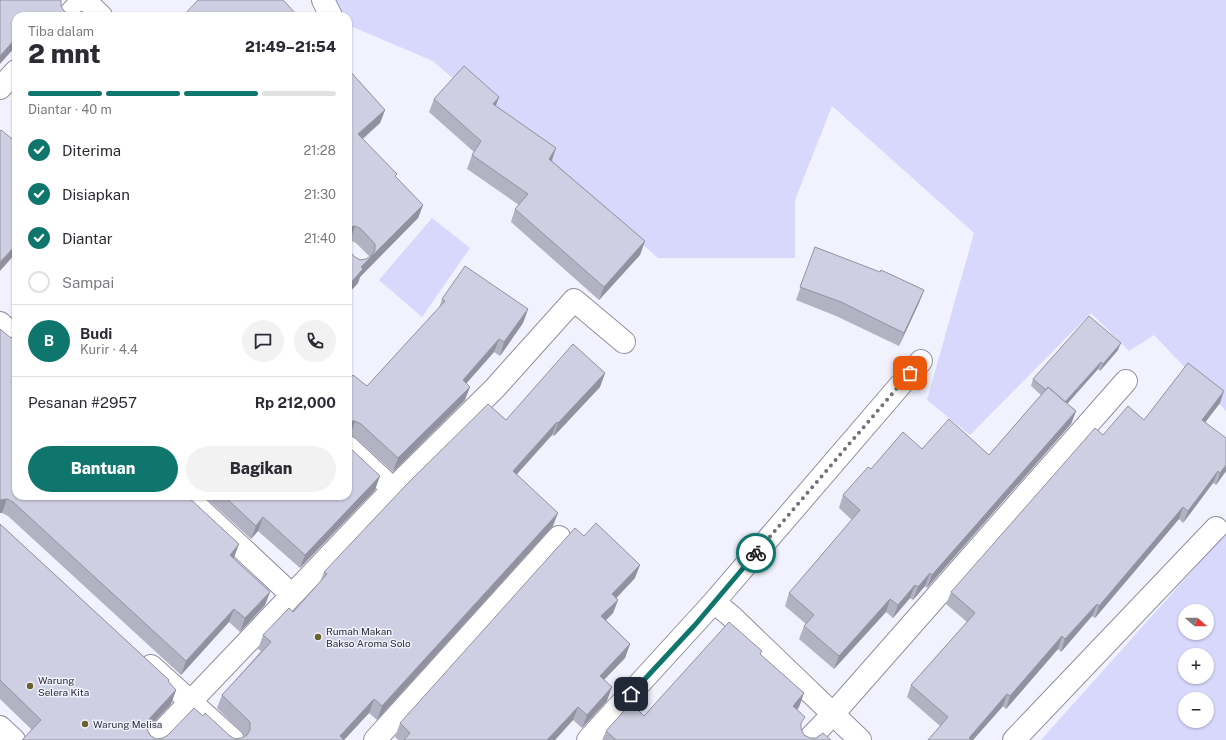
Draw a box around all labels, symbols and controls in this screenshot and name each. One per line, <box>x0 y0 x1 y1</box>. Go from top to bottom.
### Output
text: Tiba dalam <box>28 24 94 39</box>
text: 2 mnt <box>28 38 101 69</box>
text: 21:49–21:54 <box>245 38 336 55</box>
text: Diantar · 40 m <box>28 102 112 117</box>
icon: check <box>28 139 50 161</box>
text: Diterima <box>62 142 121 159</box>
text: 21:28 <box>304 143 336 158</box>
icon: check <box>28 183 50 205</box>
text: Disiapkan <box>62 186 130 203</box>
text: 21:30 <box>304 187 336 202</box>
icon: check <box>28 227 50 249</box>
text: Diantar <box>62 230 113 247</box>
text: 21:40 <box>304 231 336 246</box>
text: Sampai <box>62 274 114 291</box>
button: chat <box>242 320 284 362</box>
button: phone <box>294 320 336 362</box>
text: Budi <box>80 325 112 342</box>
text: B <box>44 332 54 349</box>
text: Kurir · 4.4 <box>80 342 138 357</box>
pin <box>893 356 927 390</box>
icon: bag <box>899 362 921 384</box>
text: Pesanan #2957 <box>28 394 137 411</box>
text: Rp 212,000 <box>255 394 336 411</box>
button: Bantuan <box>28 446 178 492</box>
button: Bagikan <box>186 446 336 492</box>
courier <box>736 533 776 573</box>
icon: bike <box>745 542 767 564</box>
north arrow <box>1178 604 1214 640</box>
map controls <box>1178 604 1214 728</box>
place label: Rumah Makan Bakso Aroma Solo <box>326 625 411 649</box>
marker: Rumah Makan Bakso Aroma Solo <box>313 632 323 642</box>
button: + <box>1178 648 1214 684</box>
place label: Warung Selera Kita <box>38 674 89 698</box>
pin <box>614 677 648 711</box>
marker: Warung Selera Kita <box>25 681 35 691</box>
icon: home <box>620 683 642 705</box>
button: − <box>1178 692 1214 728</box>
place label: Warung Melisa <box>93 718 162 730</box>
marker: Warung Melisa <box>80 719 90 729</box>

